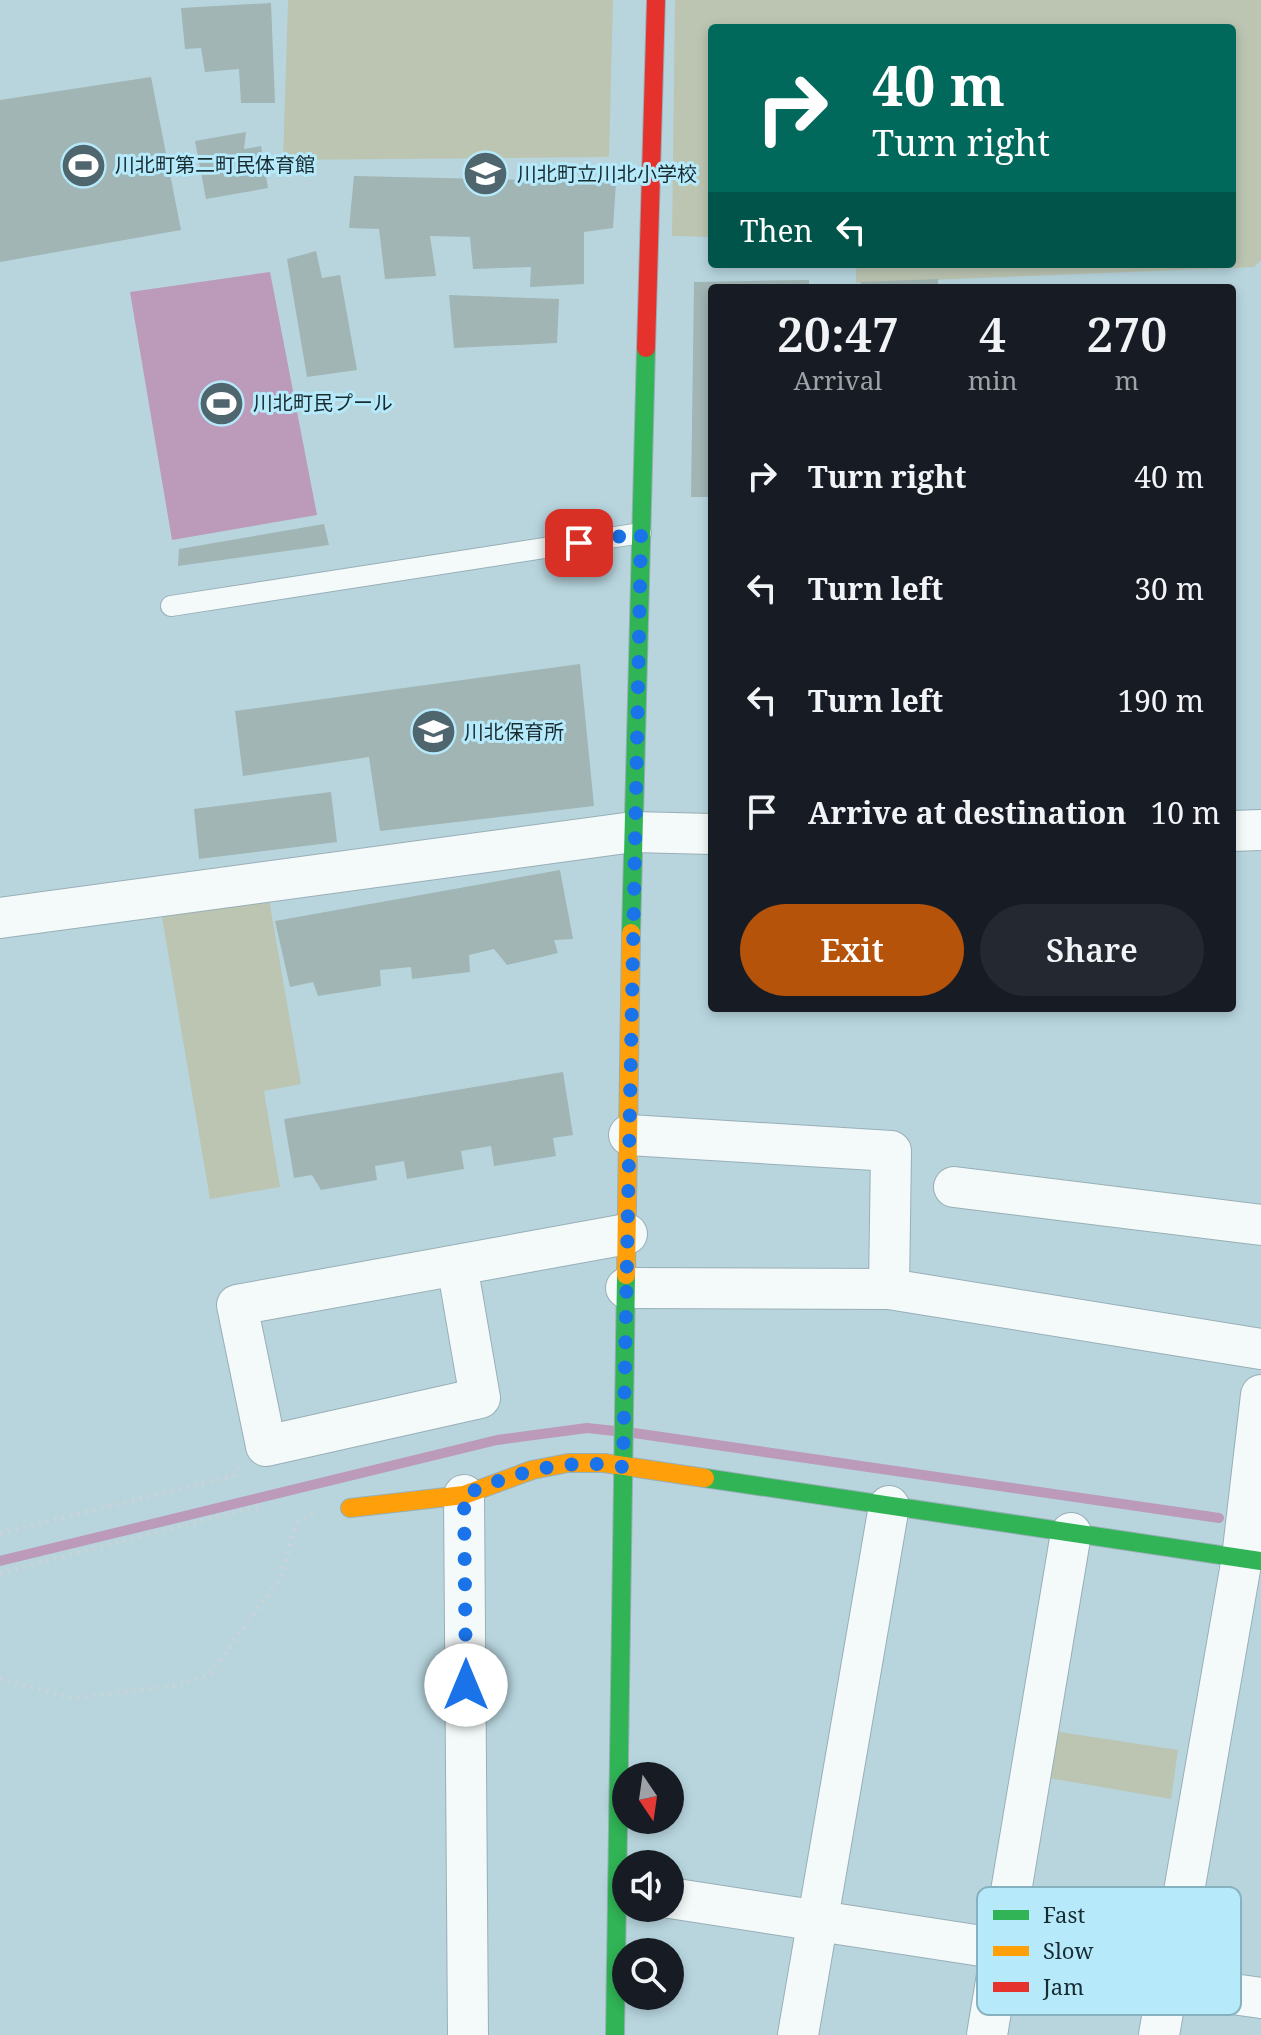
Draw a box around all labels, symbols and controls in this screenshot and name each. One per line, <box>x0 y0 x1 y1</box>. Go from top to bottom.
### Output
text: 40 m <box>872 46 1005 122</box>
icon: right <box>740 56 844 160</box>
text: Turn right <box>872 118 1050 167</box>
sports icon: 川北町第二町民体育館 <box>60 141 108 189</box>
school or university icon: 川北町立川北小学校 <box>462 150 510 198</box>
place label: 川北町第二町民体育館 <box>115 151 315 178</box>
place label: 川北町立川北小学校 <box>517 160 697 187</box>
icon: left <box>829 208 873 252</box>
text: Then <box>740 210 813 251</box>
text: 20:47 <box>777 301 899 366</box>
text: 4 <box>979 301 1006 366</box>
text: 270 <box>1086 301 1167 366</box>
text: Arrival <box>793 362 882 398</box>
text: min <box>968 362 1017 398</box>
text: m <box>1114 362 1139 398</box>
sports icon: 川北町民プール <box>198 379 246 427</box>
place label: 川北町民プール <box>253 389 393 416</box>
icon: right <box>740 454 784 498</box>
text: Turn right <box>808 456 966 497</box>
text: 40 m <box>1134 456 1204 497</box>
pin <box>545 509 613 577</box>
icon: arrive <box>557 521 601 565</box>
icon: left <box>740 566 784 610</box>
text: Turn left <box>808 568 943 609</box>
text: 30 m <box>1134 568 1204 609</box>
icon: left <box>740 678 784 722</box>
text: Turn left <box>808 680 943 721</box>
text: 190 m <box>1118 680 1204 721</box>
school or university icon: 川北保育所 <box>409 708 457 756</box>
place label: 川北保育所 <box>464 718 564 745</box>
icon: arrive <box>740 790 784 834</box>
text: Arrive at destination <box>808 792 1127 833</box>
text: 10 m <box>1151 792 1220 833</box>
button: Exit <box>740 904 964 996</box>
button: Share <box>980 904 1204 996</box>
position arrow <box>424 1643 508 1727</box>
north arrow <box>612 1762 684 1834</box>
map controls <box>612 1762 684 2010</box>
button: sound <box>612 1850 684 1922</box>
legend <box>977 1887 1241 2015</box>
text: Fast <box>1043 1899 1085 1929</box>
text: Slow <box>1043 1935 1093 1965</box>
button: search <box>612 1938 684 2010</box>
text: Jam <box>1042 1971 1084 2001</box>

